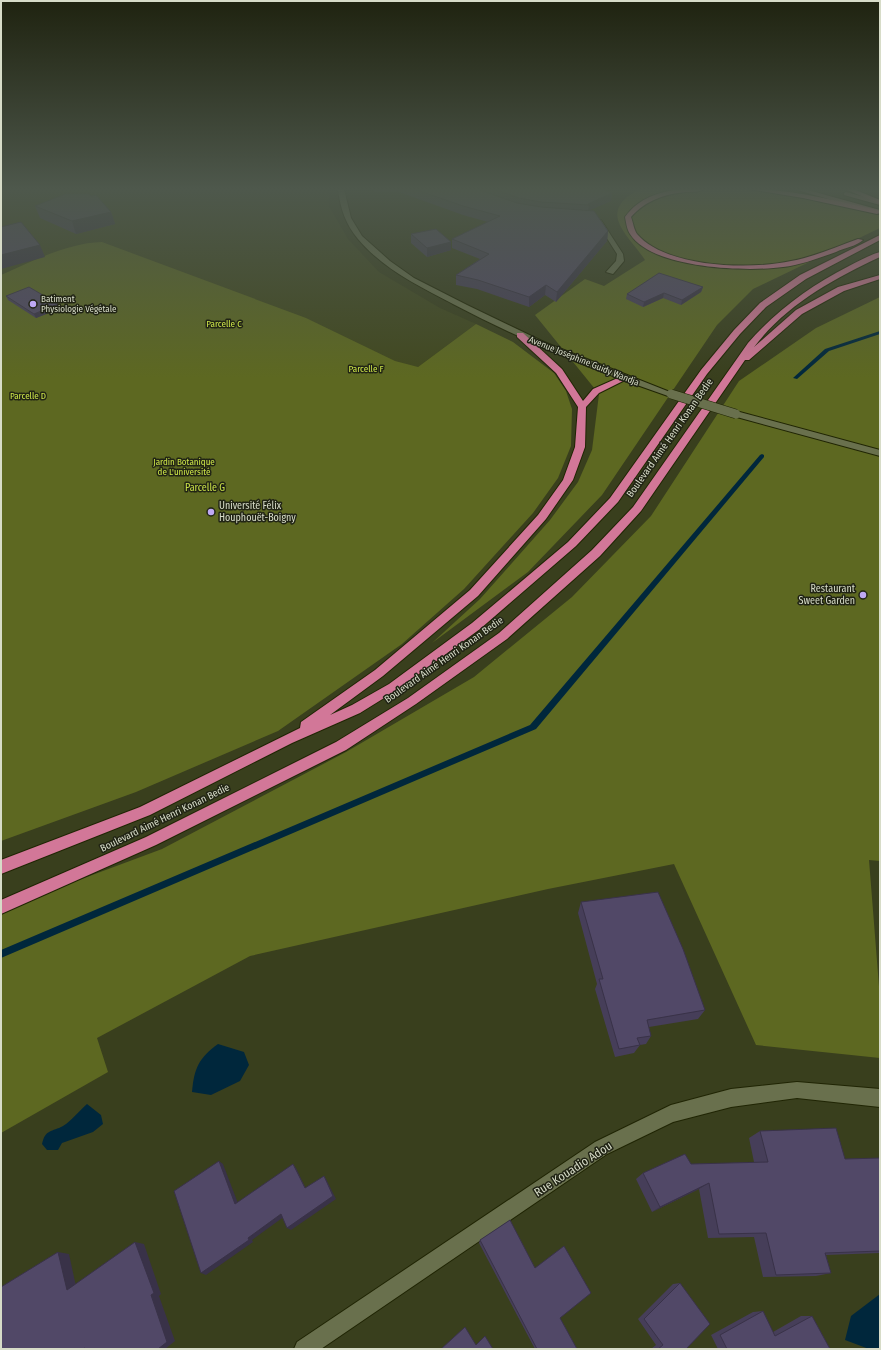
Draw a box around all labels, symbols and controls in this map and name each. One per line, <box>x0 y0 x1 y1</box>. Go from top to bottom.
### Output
place label: Batiment Physiologie Végétale <box>41 294 117 314</box>
marker: Batiment Physiologie Végétale <box>28 299 38 309</box>
park label: Parcelle C <box>206 319 242 329</box>
street label: Avenue Joséphine Guidy Wandja <box>527 334 641 388</box>
park label: Parcelle F <box>349 364 383 374</box>
street label: Boulevard Aimé Henri Konan Bedie <box>624 376 716 500</box>
park label: Parcelle D <box>10 391 46 401</box>
park label: Jardin Botanique de L'université <box>153 457 215 477</box>
park label: Parcelle G <box>185 482 225 494</box>
place label: Université Félix Houphouët-Boigny <box>219 500 296 524</box>
marker: Université Félix Houphouët-Boigny <box>206 507 216 517</box>
place label: Restaurant Sweet Garden <box>799 583 856 607</box>
marker: Restaurant Sweet Garden <box>858 590 868 600</box>
street label: Boulevard Aimé Henri Konan Bedie <box>382 614 506 706</box>
street label: Boulevard Aimé Henri Konan Bedie <box>98 781 232 855</box>
street label: Rue Kouadio Adou <box>531 1139 615 1199</box>

